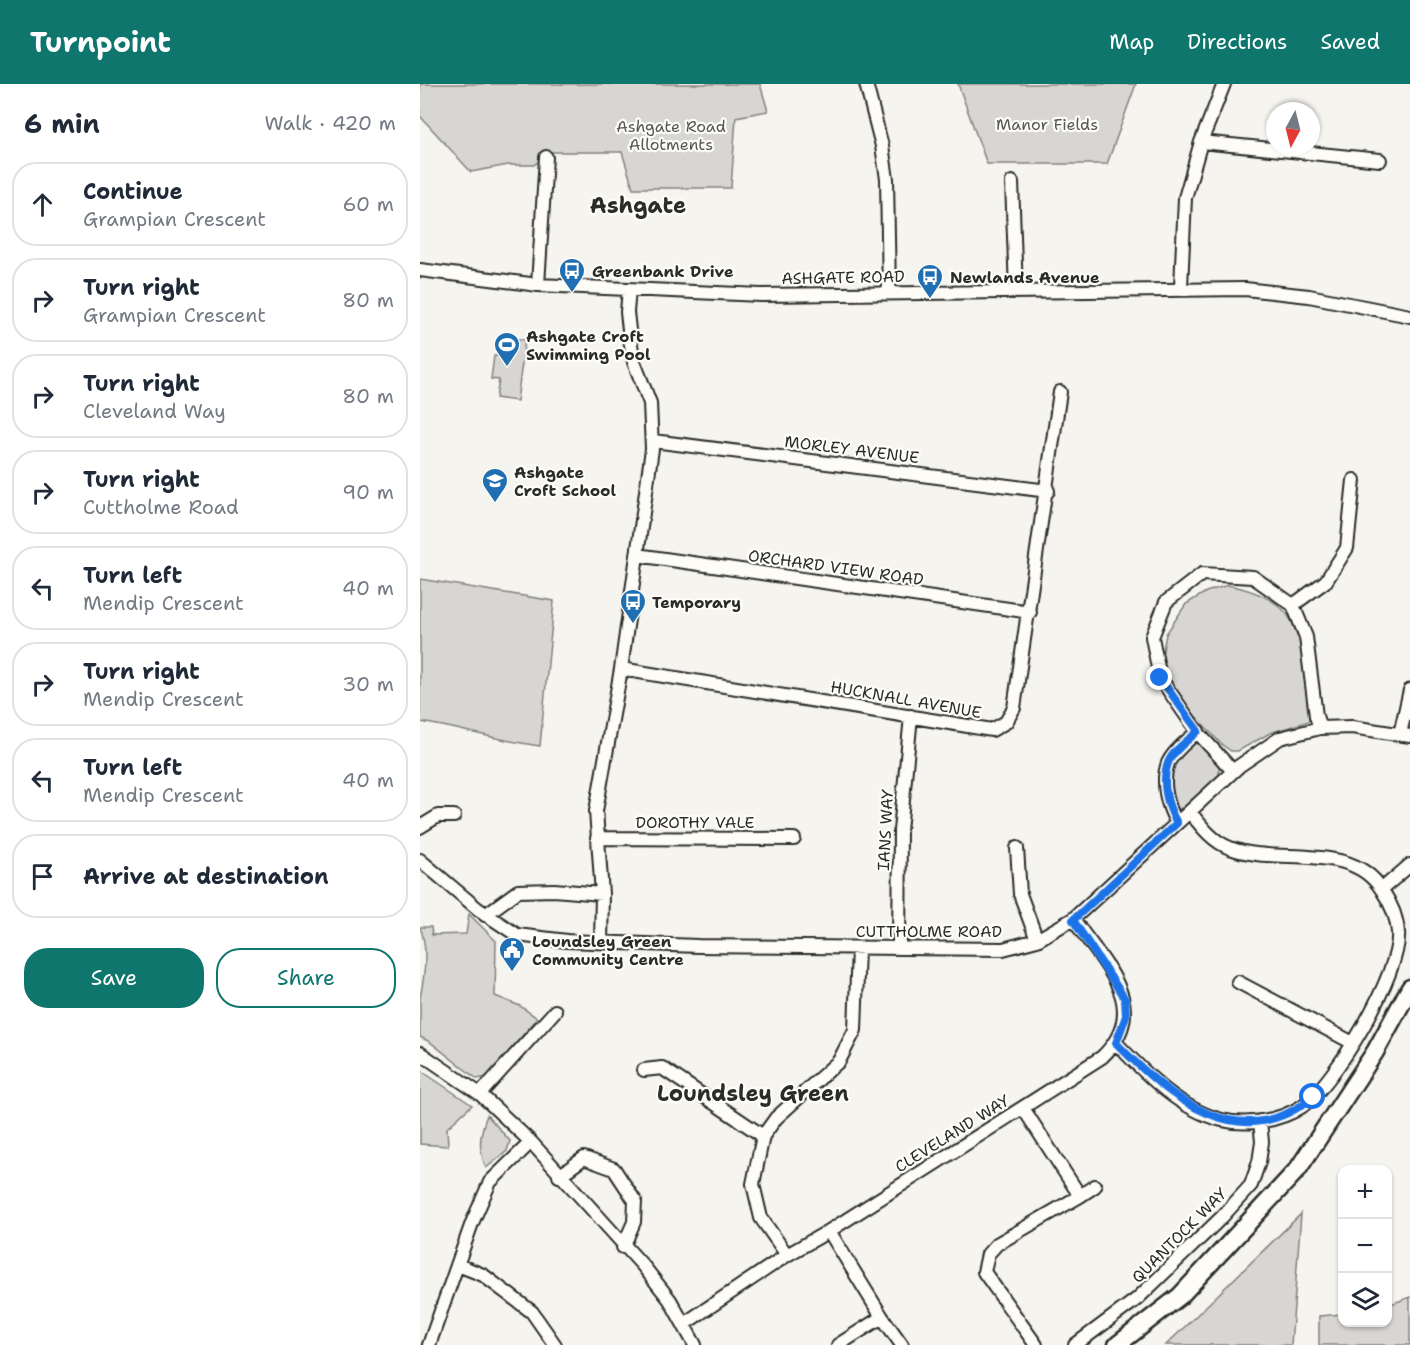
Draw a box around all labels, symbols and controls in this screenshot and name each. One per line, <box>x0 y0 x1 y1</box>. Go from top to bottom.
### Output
text: Turnpoint <box>30 23 171 61</box>
text: Map <box>1109 28 1154 56</box>
text: Directions <box>1187 28 1287 56</box>
text: Saved <box>1320 28 1380 56</box>
north arrow <box>1266 102 1320 156</box>
text: 6 min <box>24 106 100 141</box>
text: Walk · 420 m <box>264 110 396 136</box>
park label: Manor Fields <box>996 114 1098 135</box>
park label: Ashgate Road Allotments <box>616 116 726 155</box>
text: Continue <box>83 177 183 206</box>
icon: ahead <box>26 188 59 221</box>
text: 60 m <box>342 191 394 217</box>
district label: Ashgate <box>590 191 686 220</box>
text: Grampian Crescent <box>83 206 266 232</box>
bus stop icon: Greenbank Drive <box>557 256 587 294</box>
place label: Greenbank Drive <box>592 261 734 282</box>
bus stop icon: Newlands Avenue <box>915 262 945 300</box>
street label: ASHGATE ROAD <box>781 266 905 289</box>
place label: Newlands Avenue <box>950 267 1100 288</box>
text: Turn right <box>83 273 200 302</box>
icon: right <box>26 284 59 317</box>
text: 80 m <box>342 287 394 313</box>
text: Grampian Crescent <box>83 302 266 328</box>
place label: Ashgate Croft Swimming Pool <box>526 326 651 365</box>
sports icon: Ashgate Croft Swimming Pool <box>492 330 522 368</box>
text: Turn right <box>83 369 200 398</box>
icon: right <box>26 380 59 413</box>
text: 80 m <box>342 383 394 409</box>
text: Cleveland Way <box>83 398 226 424</box>
street label: MORLEY AVENUE <box>784 431 920 468</box>
place label: Ashgate Croft School <box>514 462 617 501</box>
text: Turn right <box>83 465 200 494</box>
school or university icon: Ashgate Croft School <box>480 466 510 504</box>
icon: right <box>26 476 59 509</box>
text: 90 m <box>342 479 394 505</box>
text: Cuttholme Road <box>83 494 239 520</box>
street label: ORCHARD VIEW ROAD <box>747 545 925 590</box>
text: Turn left <box>83 561 182 590</box>
icon: left <box>26 572 59 605</box>
text: 40 m <box>342 575 394 601</box>
bus stop icon: Temporary <box>618 587 648 625</box>
text: Mendip Crescent <box>83 590 244 616</box>
place label: Temporary <box>652 592 741 613</box>
text: Turn right <box>83 657 200 686</box>
route end <box>1146 664 1172 690</box>
icon: right <box>26 668 59 701</box>
text: 30 m <box>342 671 394 697</box>
street label: HUCKNALL AVENUE <box>829 676 983 723</box>
text: Mendip Crescent <box>83 686 244 712</box>
text: Turn left <box>83 753 182 782</box>
icon: left <box>26 764 59 797</box>
text: 40 m <box>342 767 394 793</box>
text: Mendip Crescent <box>83 782 244 808</box>
street label: IANS WAY <box>873 788 898 871</box>
street label: DOROTHY VALE <box>635 812 755 833</box>
icon: arrive <box>26 860 59 893</box>
text: Arrive at destination <box>83 862 329 891</box>
street label: CUTTHOLME ROAD <box>856 921 1002 942</box>
place label: Loundsley Green Community Centre <box>532 931 684 970</box>
public building icon: Loundsley Green Community Centre <box>497 935 527 973</box>
button: Save <box>24 948 204 1008</box>
button: Share <box>216 948 396 1008</box>
district label: Loundsley Green <box>657 1079 849 1108</box>
route start <box>1299 1083 1325 1109</box>
street label: CLEVELAND WAY <box>891 1090 1014 1177</box>
map controls <box>1338 1165 1392 1327</box>
button: + <box>1338 1165 1392 1219</box>
street label: QUANTOCK WAY <box>1127 1183 1232 1288</box>
button: − <box>1338 1219 1392 1273</box>
button: layers <box>1338 1273 1392 1327</box>

